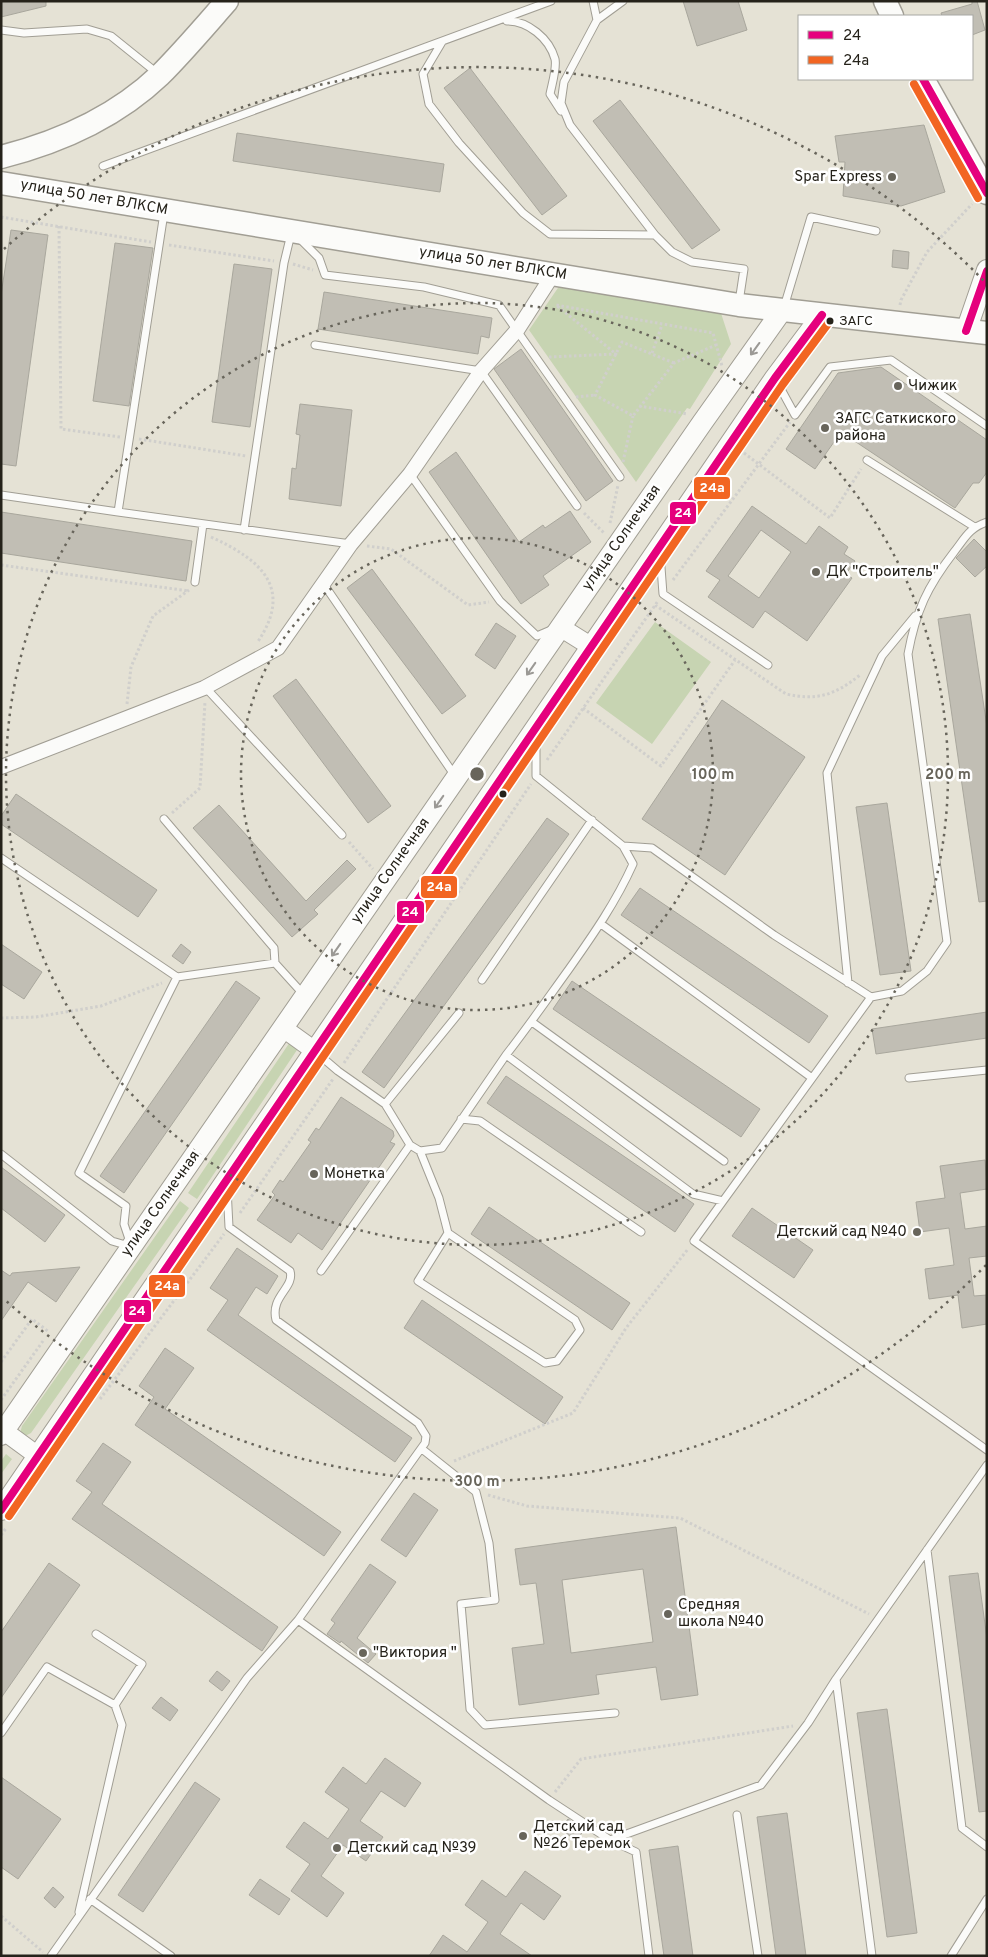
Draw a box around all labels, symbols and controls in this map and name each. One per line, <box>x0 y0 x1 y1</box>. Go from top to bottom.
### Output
legend <box>798 15 973 80</box>
text: 24 <box>843 27 861 46</box>
text: 24a <box>843 52 869 71</box>
place label: Spar Express <box>794 168 882 187</box>
marker: Spar Express <box>886 171 898 183</box>
street label: улица 50 лет ВЛКСМ <box>19 176 169 220</box>
street label: улица 50 лет ВЛКСМ <box>418 243 568 285</box>
place label: ЗАГС <box>839 313 873 330</box>
marker: ЗАГС <box>825 316 835 326</box>
one-way arrow <box>750 342 760 356</box>
place label: Чижик <box>908 377 957 396</box>
marker: Чижик <box>892 380 904 392</box>
place label: ЗАГС Саткиского района <box>835 410 956 446</box>
marker: ЗАГС Саткиского района <box>819 422 831 434</box>
line badge: 24a <box>693 476 731 500</box>
text: 24a <box>699 480 725 497</box>
street label: улица Солнечная <box>578 481 666 595</box>
line badge: 24 <box>669 501 697 525</box>
text: 24 <box>674 505 692 522</box>
place label: ДК "Строитель" <box>826 563 939 582</box>
marker: ДК "Строитель" <box>810 566 822 578</box>
one-way arrow <box>526 661 536 675</box>
centre of rings <box>468 765 486 783</box>
text: 100 m <box>692 766 734 785</box>
text: 200 m <box>925 766 971 785</box>
unlabelled marker <box>498 789 508 799</box>
one-way arrow <box>434 795 444 809</box>
street label: улица Солнечная <box>347 814 435 928</box>
line badge: 24a <box>420 875 458 899</box>
text: 24a <box>426 879 452 896</box>
line badge: 24 <box>396 900 425 924</box>
text: 24 <box>401 904 419 921</box>
one-way arrow <box>331 943 341 957</box>
street label: улица Солнечная <box>117 1147 205 1261</box>
place label: Монетка <box>324 1165 385 1184</box>
marker: Монетка <box>308 1168 320 1180</box>
place label: Детский сад №40 <box>776 1223 907 1242</box>
marker: Детский сад №40 <box>911 1226 923 1238</box>
line badge: 24a <box>148 1274 186 1298</box>
text: 24a <box>154 1278 180 1295</box>
line badge: 24 <box>123 1299 152 1323</box>
text: 24 <box>128 1303 146 1320</box>
text: 300 m <box>454 1473 500 1492</box>
place label: Средняя школа №40 <box>678 1596 764 1632</box>
marker: Средняя школа №40 <box>662 1608 674 1620</box>
place label: "Виктория " <box>373 1644 457 1663</box>
marker: "Виктория " <box>357 1647 369 1659</box>
place label: Детский сад №26 Теремок <box>533 1818 631 1854</box>
marker: Детский сад №26 Теремок <box>517 1830 529 1842</box>
place label: Детский сад №39 <box>347 1839 477 1858</box>
marker: Детский сад №39 <box>331 1842 343 1854</box>

